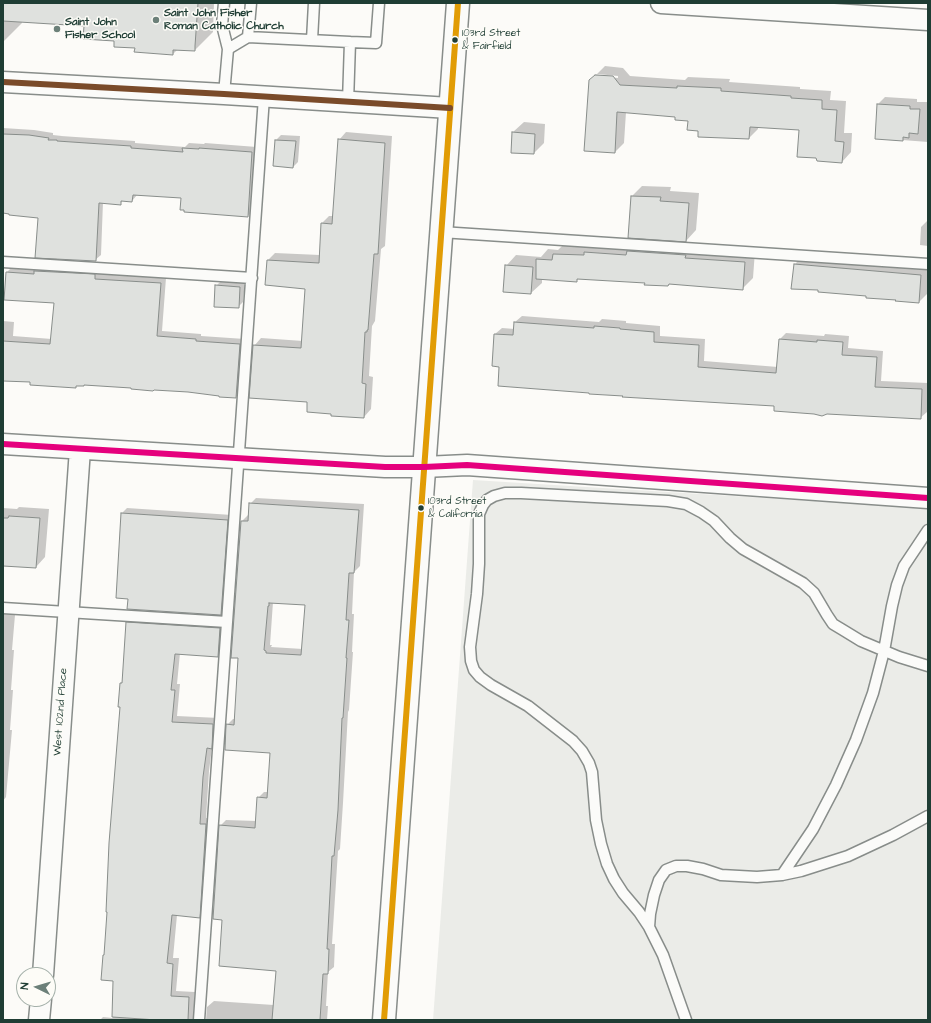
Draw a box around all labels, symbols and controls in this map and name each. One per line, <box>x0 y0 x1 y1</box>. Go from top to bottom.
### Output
place label: Saint John Fisher Roman Catholic Church <box>164 7 284 33</box>
marker: Saint John Fisher Roman Catholic Church <box>151 15 161 25</box>
place label: Saint John Fisher School <box>65 16 135 42</box>
marker: Saint John Fisher School <box>52 24 62 34</box>
place label: 103rd Street & Fairfield <box>462 28 520 52</box>
marker: 103rd Street & Fairfield <box>450 35 460 45</box>
place label: 103rd Street & California <box>428 496 486 520</box>
marker: 103rd Street & California <box>416 503 426 513</box>
street label: West 102nd Place <box>51 668 71 756</box>
north arrow <box>16 967 56 1007</box>
text: N <box>17 982 32 990</box>

